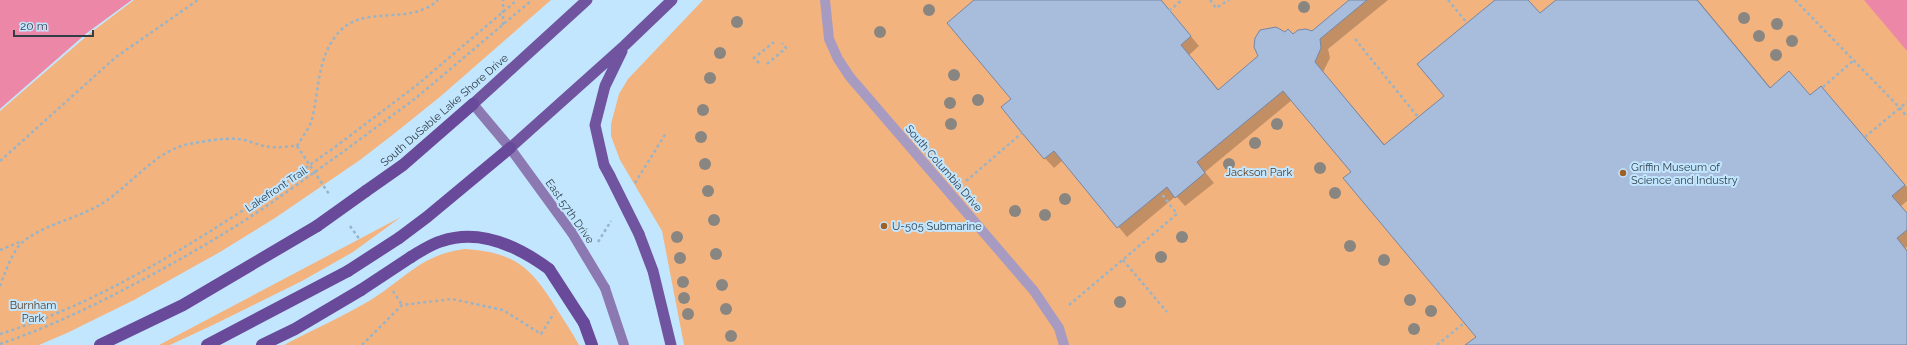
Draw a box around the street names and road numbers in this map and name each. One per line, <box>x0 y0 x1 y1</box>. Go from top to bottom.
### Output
street label: South DuSable Lake Shore Drive <box>378 51 511 169</box>
street label: South Columbia Drive <box>902 122 985 215</box>
street label: Lakefront Trail <box>243 164 310 215</box>
street label: East 57th Drive <box>543 177 597 246</box>

